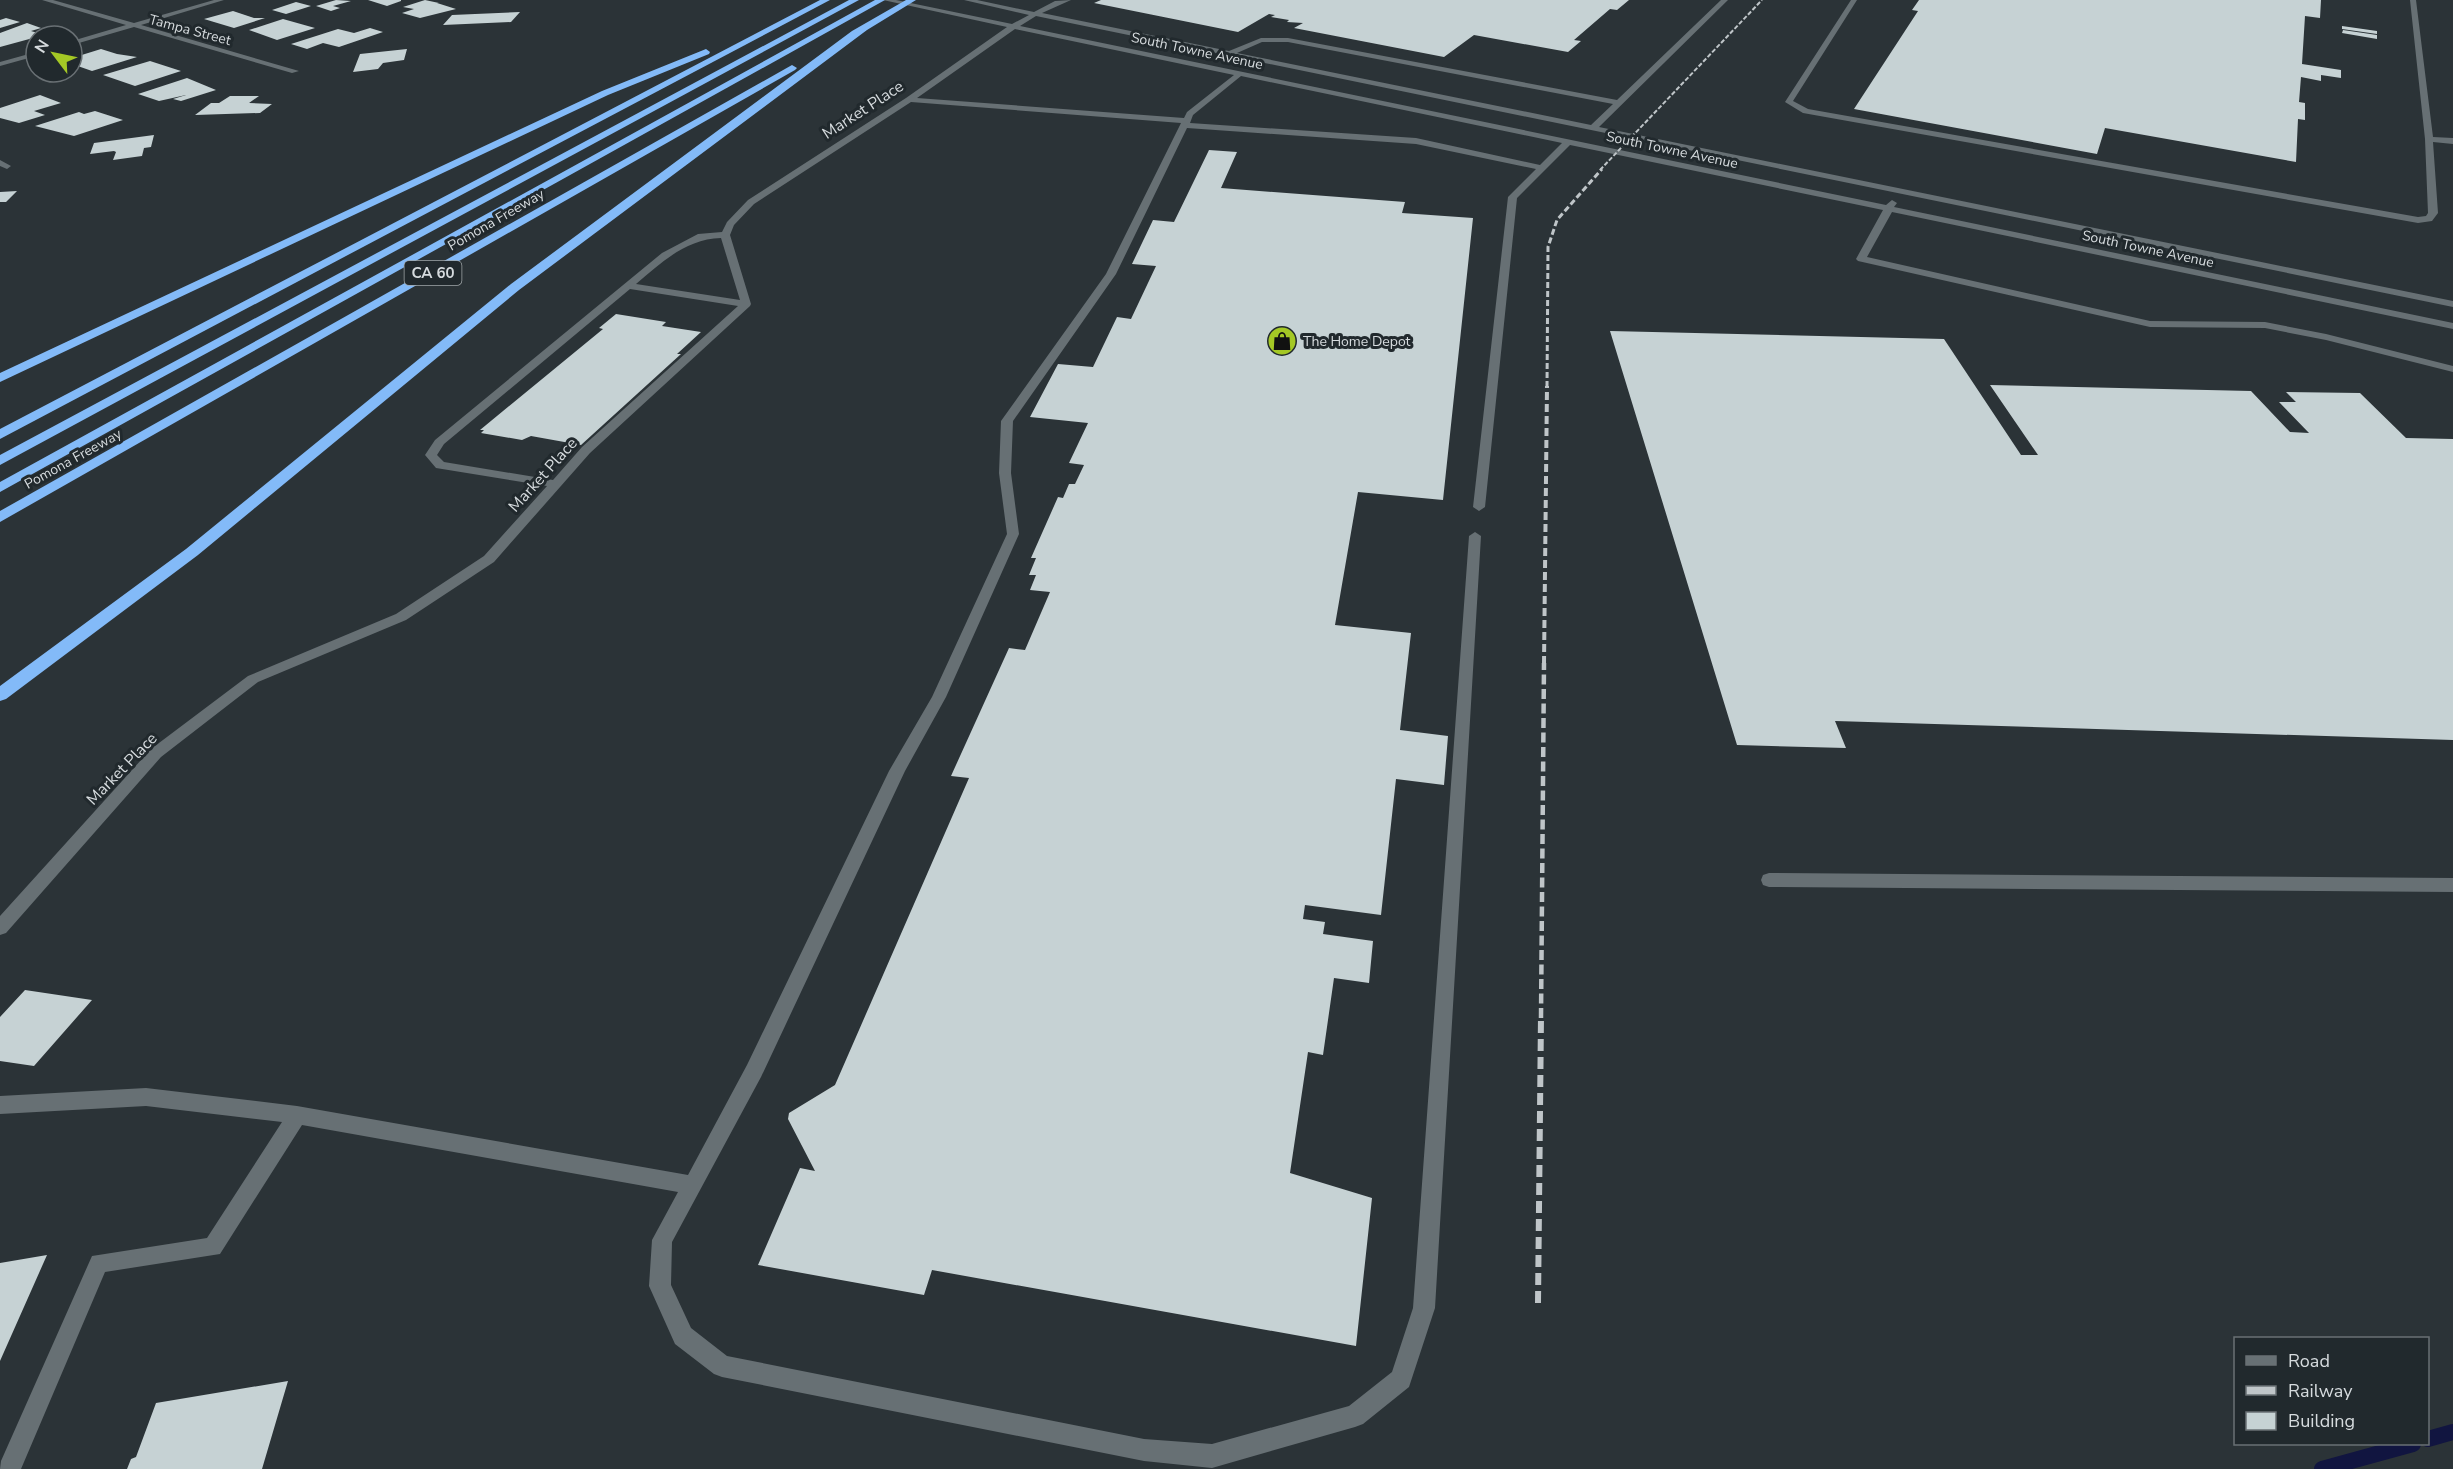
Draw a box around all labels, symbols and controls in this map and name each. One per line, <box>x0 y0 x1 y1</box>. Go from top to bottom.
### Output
street label: Tampa Street <box>147 10 233 50</box>
north arrow <box>24 24 84 84</box>
street label: South Towne Avenue <box>1129 28 1265 74</box>
text: N <box>30 36 55 57</box>
street label: Market Place <box>818 75 908 145</box>
street label: South Towne Avenue <box>1604 127 1740 173</box>
street label: Pomona Freeway <box>444 184 548 255</box>
street label: South Towne Avenue <box>2080 226 2216 272</box>
road number: CA 60 <box>404 261 462 285</box>
shop icon: The Home Depot <box>1266 325 1298 357</box>
place label: The Home Depot <box>1303 332 1411 351</box>
street label: Pomona Freeway <box>21 424 126 494</box>
street label: Market Place <box>504 433 582 517</box>
street label: Market Place <box>82 728 162 810</box>
legend <box>2234 1337 2429 1445</box>
text: Road <box>2288 1349 2330 1373</box>
text: Railway <box>2288 1379 2353 1403</box>
text: Building <box>2288 1409 2355 1433</box>

